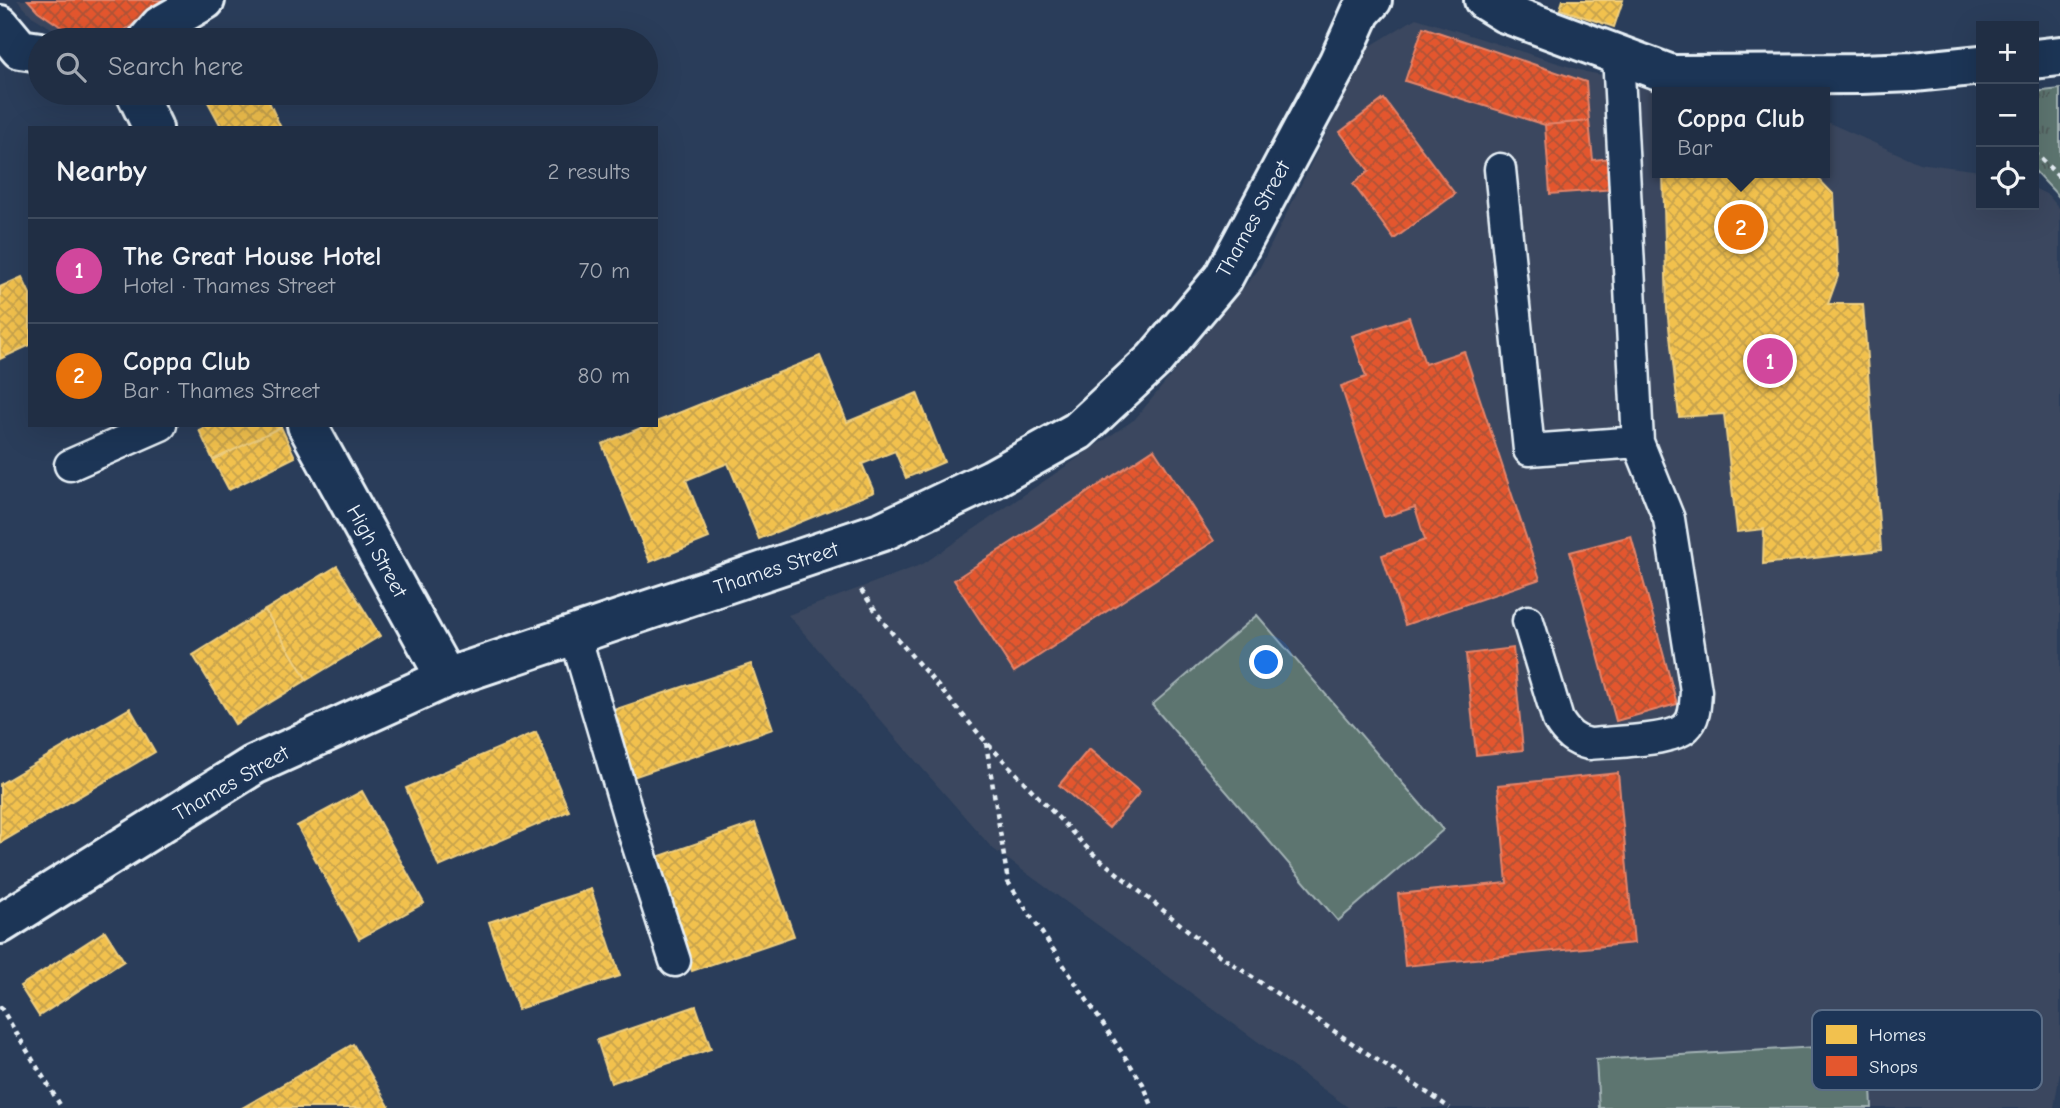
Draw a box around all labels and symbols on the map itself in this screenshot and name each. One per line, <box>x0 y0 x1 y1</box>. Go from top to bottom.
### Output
street label: Thames Street <box>1211 156 1295 281</box>
pin: 2 <box>1718 201 1764 253</box>
pin: 1 <box>1747 335 1793 387</box>
street label: High Street <box>342 501 413 602</box>
street label: Thames Street <box>711 536 842 599</box>
your location <box>1249 645 1283 679</box>
street label: Thames Street <box>169 740 294 826</box>
legend <box>1812 1010 2042 1090</box>
text: Homes <box>1869 1024 1926 1046</box>
text: Shops <box>1869 1056 1918 1078</box>

